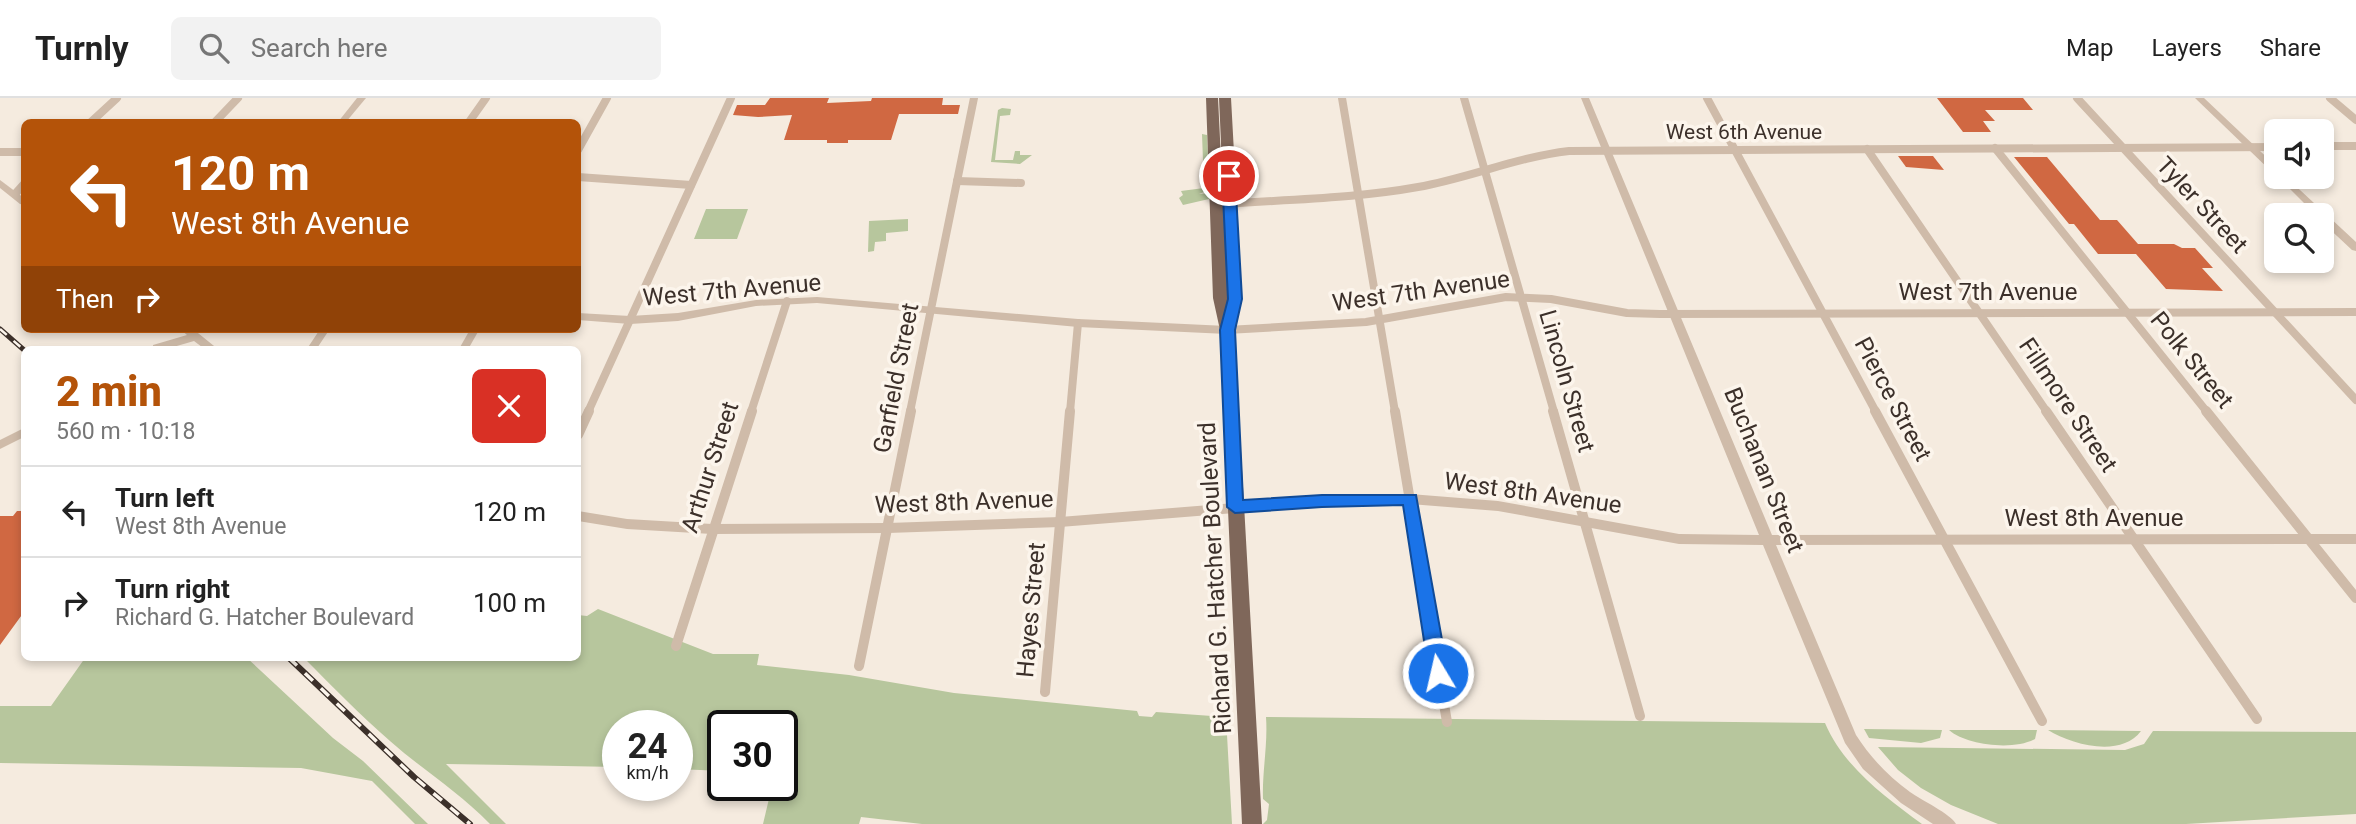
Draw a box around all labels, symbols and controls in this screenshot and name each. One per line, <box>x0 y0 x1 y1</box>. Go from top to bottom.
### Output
search box <box>171 17 661 80</box>
text: Turnly <box>35 29 129 68</box>
icon: search <box>195 29 233 67</box>
text: Search here <box>251 33 387 63</box>
text: Map <box>2066 34 2114 62</box>
text: Layers <box>2152 34 2222 62</box>
text: Share <box>2260 34 2321 62</box>
map controls <box>2264 119 2334 273</box>
button: sound <box>2264 119 2334 189</box>
street label: West 6th Avenue <box>1666 120 1822 144</box>
text: 120 m <box>171 145 310 202</box>
pin <box>1199 146 1259 206</box>
icon: left <box>56 147 147 238</box>
street label: Tyler Street <box>2151 151 2254 259</box>
icon: arrive <box>1210 157 1248 195</box>
button: search <box>2264 203 2334 273</box>
text: West 8th Avenue <box>171 204 409 242</box>
street label: West 7th Avenue <box>1330 265 1512 317</box>
street label: West 7th Avenue <box>642 268 822 312</box>
street label: West 7th Avenue <box>1899 278 2077 306</box>
icon: right <box>128 280 166 318</box>
text: Then <box>56 284 114 314</box>
street label: Garfield Street <box>868 300 924 455</box>
street label: Polk Street <box>2145 306 2239 414</box>
street label: Lincoln Street <box>1533 307 1601 455</box>
street label: Pierce Street <box>1849 332 1937 466</box>
street label: Fillmore Street <box>2013 333 2123 477</box>
text: 2 min <box>56 367 162 416</box>
button: close <box>472 369 546 443</box>
street label: Buchanan Street <box>1718 383 1810 557</box>
street label: Arthur Street <box>676 398 744 536</box>
text: 560 m · 10:18 <box>56 418 195 445</box>
street label: Richard G. Hatcher Boulevard <box>1193 421 1237 735</box>
street label: West 8th Avenue <box>1442 467 1624 519</box>
text: Turn left <box>115 483 214 513</box>
street label: West 8th Avenue <box>874 485 1054 519</box>
icon: left <box>56 493 94 531</box>
text: 120 m <box>473 497 546 527</box>
street label: West 8th Avenue <box>2005 504 2183 532</box>
text: West 8th Avenue <box>115 513 286 540</box>
street label: Hayes Street <box>1011 541 1051 679</box>
text: Turn right <box>115 574 230 604</box>
icon: right <box>56 584 94 622</box>
text: 100 m <box>473 588 546 618</box>
text: Richard G. Hatcher Boulevard <box>115 604 414 631</box>
position arrow <box>1401 636 1475 710</box>
speed limit sign: 30 <box>707 710 798 801</box>
text: 24 <box>627 726 668 767</box>
text: km/h <box>626 762 669 783</box>

